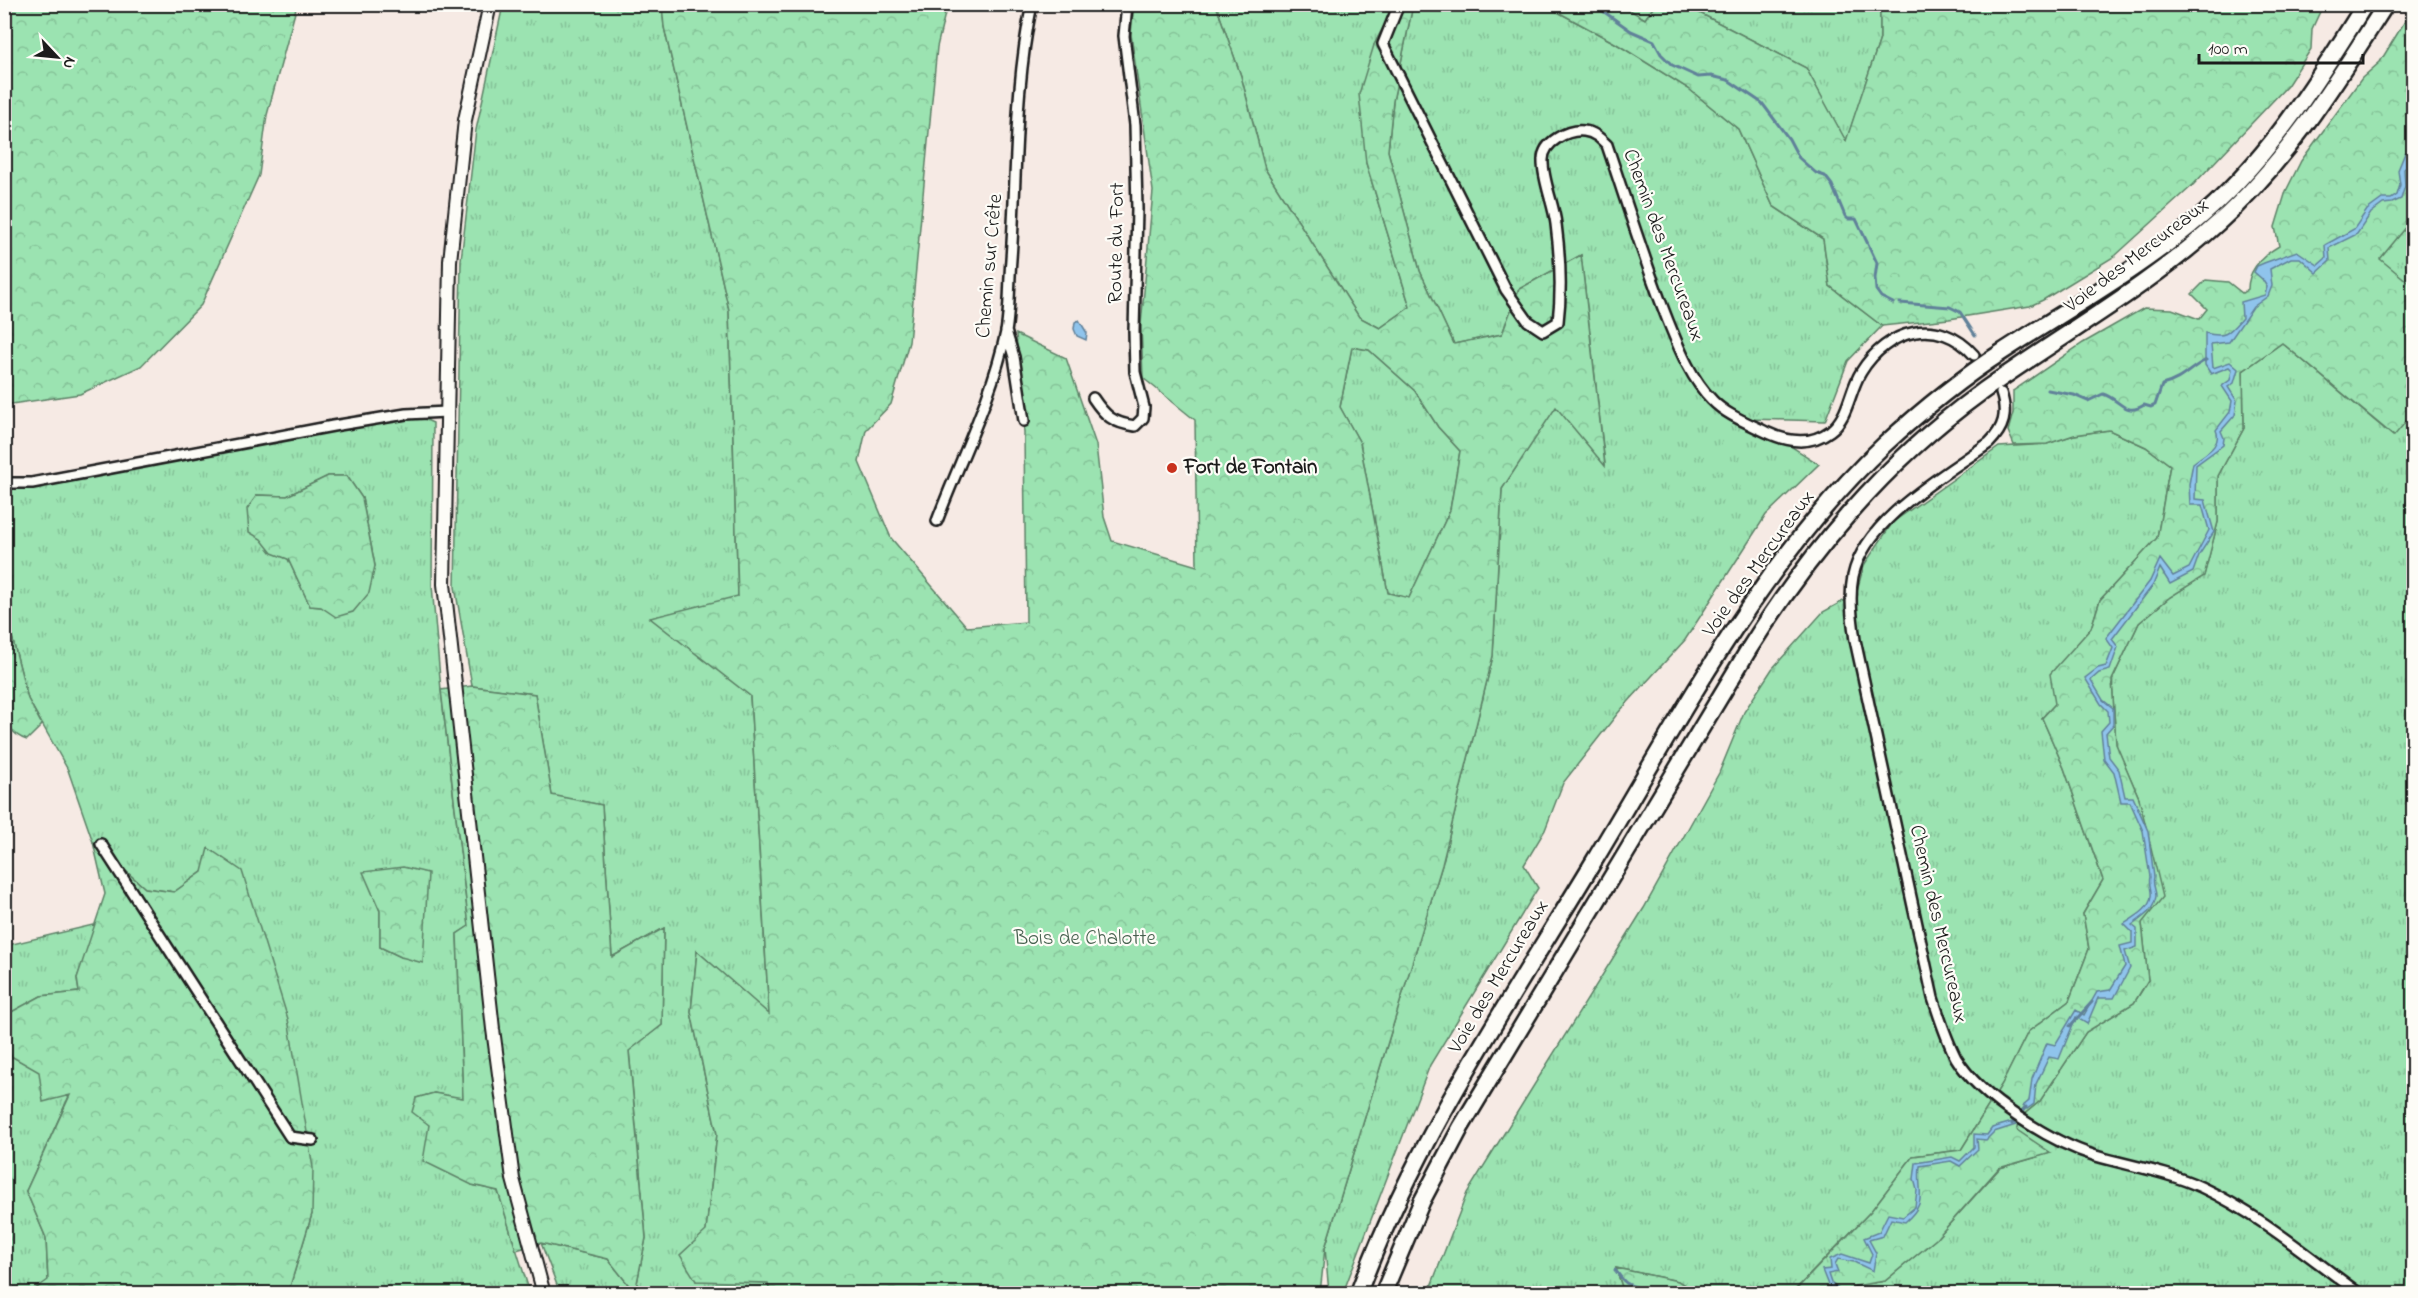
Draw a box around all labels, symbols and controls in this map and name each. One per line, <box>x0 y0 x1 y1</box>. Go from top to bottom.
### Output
north arrow <box>27 27 87 87</box>
scale bar <box>2199 27 2362 65</box>
text: 100 m <box>2208 37 2248 63</box>
text: N <box>55 53 82 73</box>
street label: Chemin des Mercureaux <box>1614 145 1712 345</box>
street label: Route du Fort <box>1101 182 1133 304</box>
street label: Voie des Mercureaux <box>2057 191 2216 321</box>
street label: Chemin sur Crête <box>969 192 1011 339</box>
place label: Fort de Fontain <box>1183 453 1317 483</box>
marker: Fort de Fontain <box>1165 461 1179 475</box>
street label: Voie des Mercureaux <box>1695 484 1823 644</box>
street label: Chemin des Mercureaux <box>1901 822 1975 1026</box>
street label: Voie des Mercureaux <box>1441 894 1557 1061</box>
park label: Bois de Chalotte <box>1013 924 1157 954</box>

